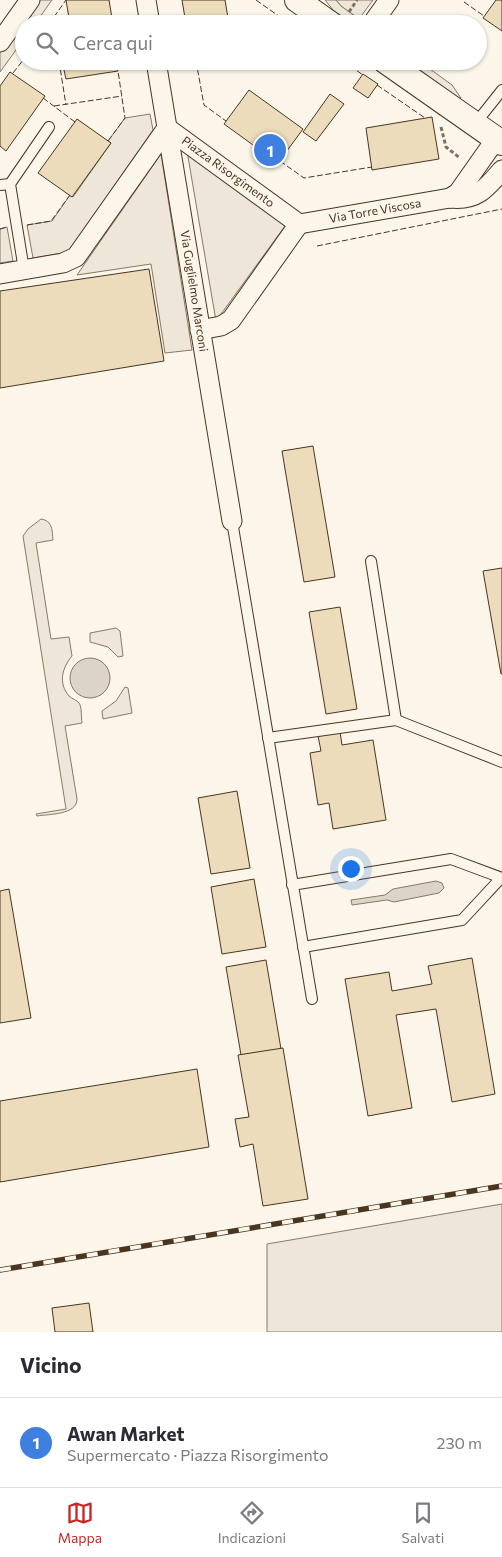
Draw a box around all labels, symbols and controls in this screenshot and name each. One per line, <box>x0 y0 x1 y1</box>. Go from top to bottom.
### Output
search box <box>15 15 487 70</box>
icon: search <box>33 29 61 57</box>
text: Cerca qui <box>73 31 153 54</box>
pin: 1 <box>254 131 286 169</box>
street label: Piazza Risorgimento <box>179 133 278 210</box>
street label: Via Torre Viscosa <box>328 195 422 225</box>
street label: Via Guglielmo Marconi <box>178 229 211 353</box>
your location <box>338 856 364 882</box>
text: Vicino <box>20 1352 81 1377</box>
text: Awan Market <box>67 1422 184 1445</box>
text: 1 <box>32 1433 40 1452</box>
text: 230 m <box>437 1433 482 1452</box>
text: Supermercato · Piazza Risorgimento <box>67 1445 329 1464</box>
tab: Mappa <box>58 1499 102 1546</box>
tab: Indicazioni <box>218 1499 286 1546</box>
tab: Salvati <box>401 1499 444 1546</box>

